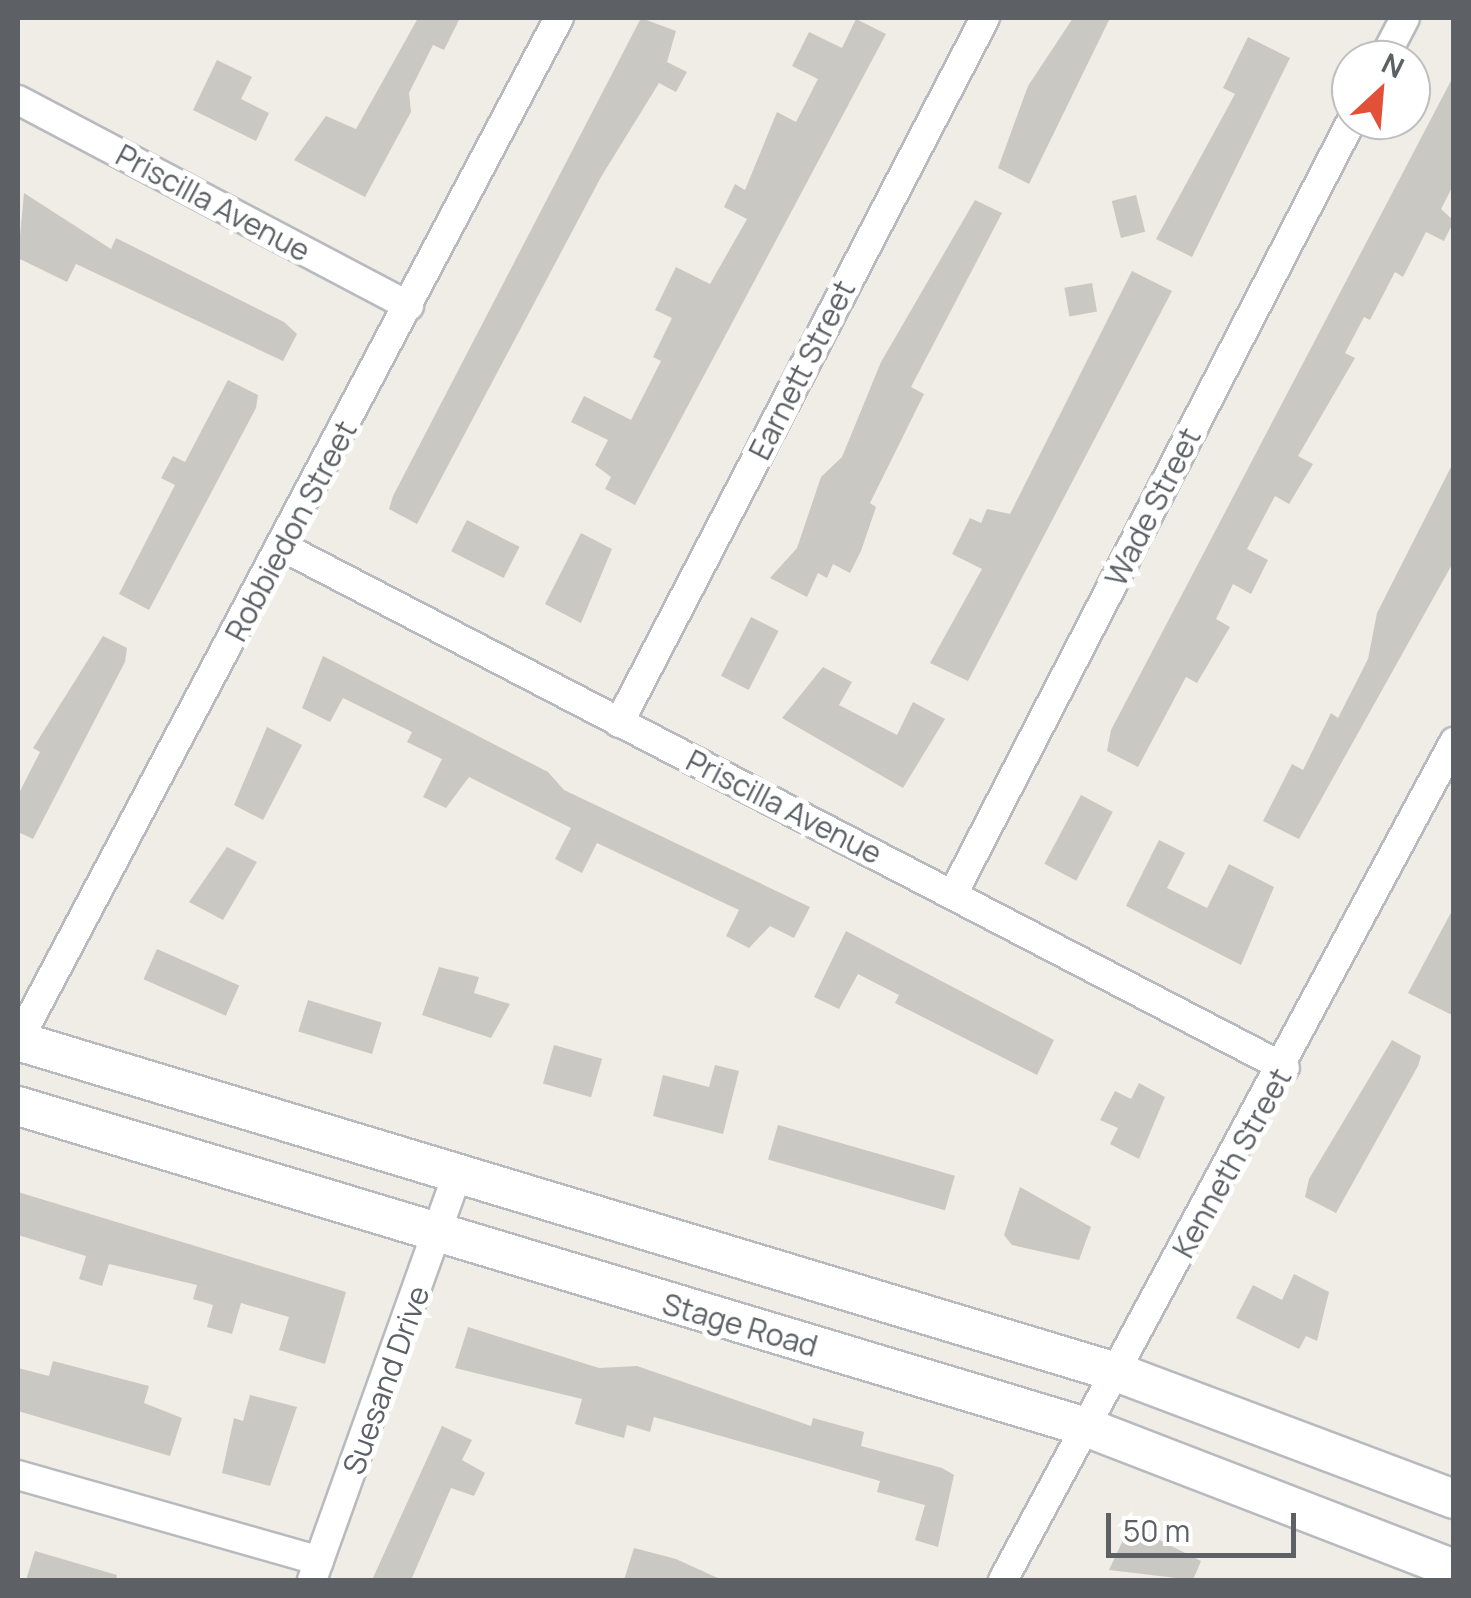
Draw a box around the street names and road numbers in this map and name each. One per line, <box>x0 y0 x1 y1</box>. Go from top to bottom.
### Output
street label: Priscilla Avenue <box>110 137 316 269</box>
street label: Earnett Street <box>741 274 863 466</box>
street label: Robbiedon Street <box>218 415 364 647</box>
street label: Wade Street <box>1098 422 1208 592</box>
street label: Priscilla Avenue <box>680 742 888 872</box>
street label: Kenneth Street <box>1165 1062 1299 1264</box>
street label: Suesand Drive <box>335 1281 437 1479</box>
street label: Stage Road <box>658 1286 822 1364</box>

